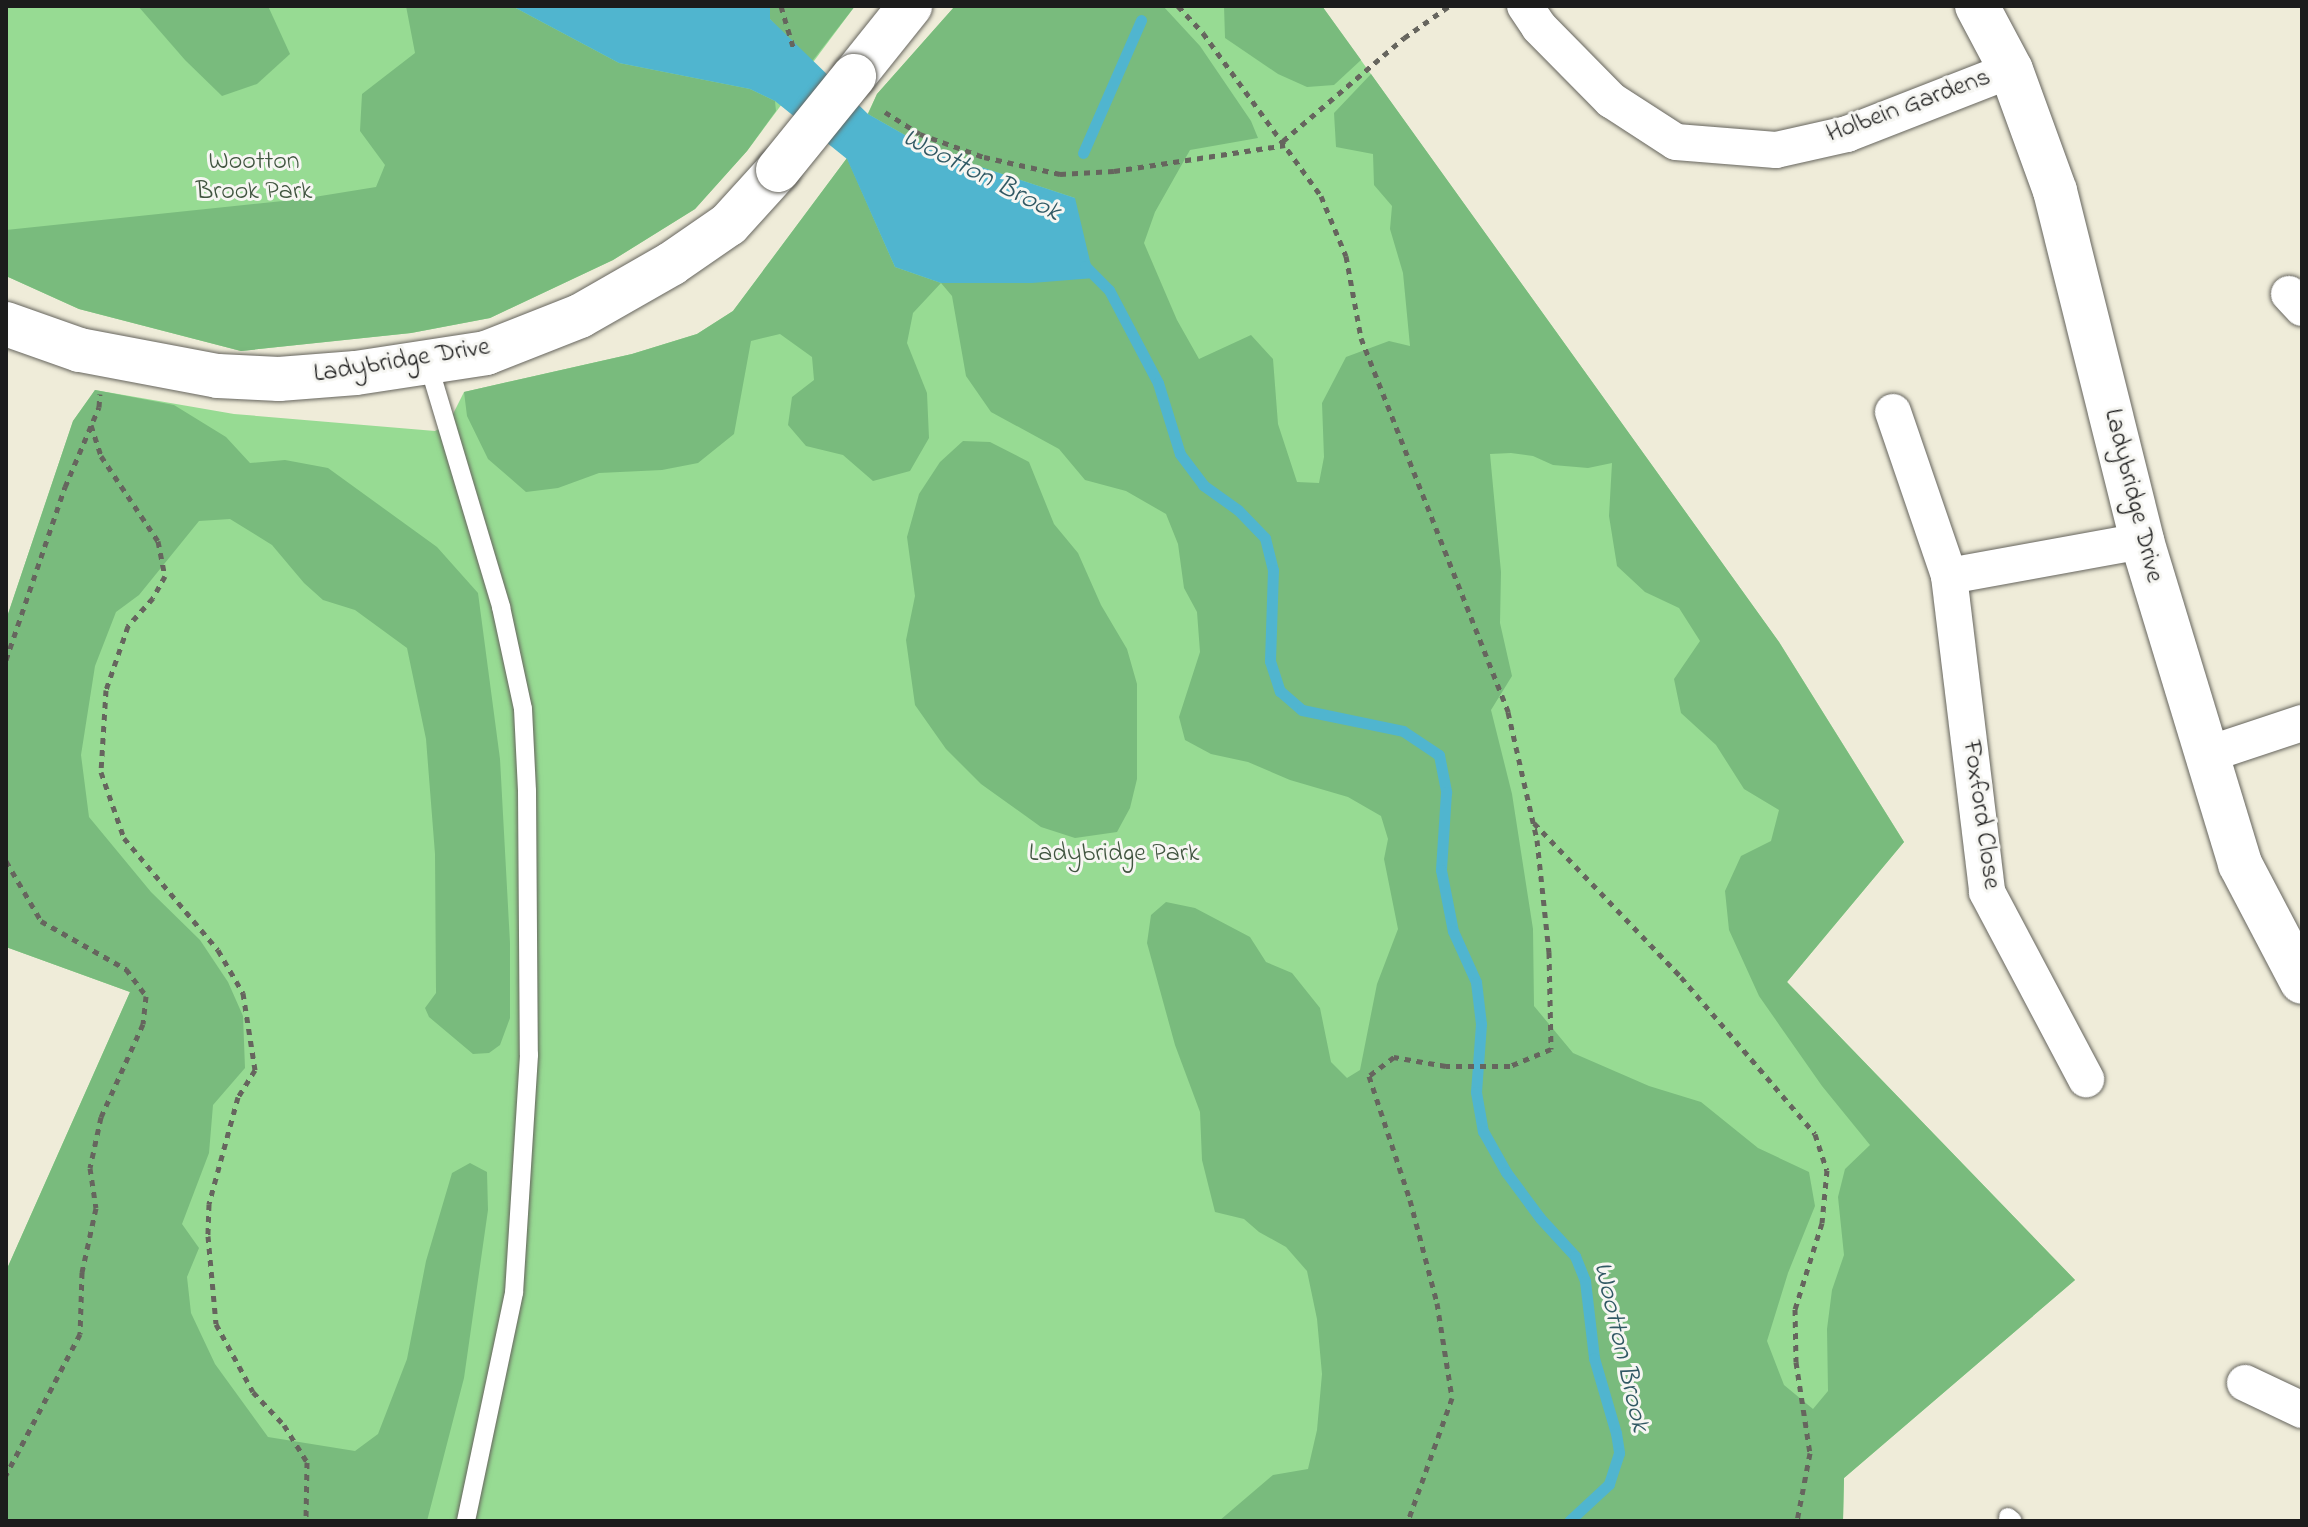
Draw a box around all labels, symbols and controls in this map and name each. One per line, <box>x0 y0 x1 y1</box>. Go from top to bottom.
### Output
street label: Holbein Gardens <box>1823 63 1995 151</box>
water label: Wootton Brook <box>896 122 1066 230</box>
park label: Wootton Brook Park <box>196 147 312 208</box>
street label: Ladybridge Drive <box>312 333 492 391</box>
street label: Ladybridge Drive <box>2095 406 2169 586</box>
street label: Foxford Close <box>1954 739 2006 891</box>
park label: Ladybridge Park <box>1029 839 1199 871</box>
water label: Wootton Brook <box>1584 1259 1656 1435</box>

